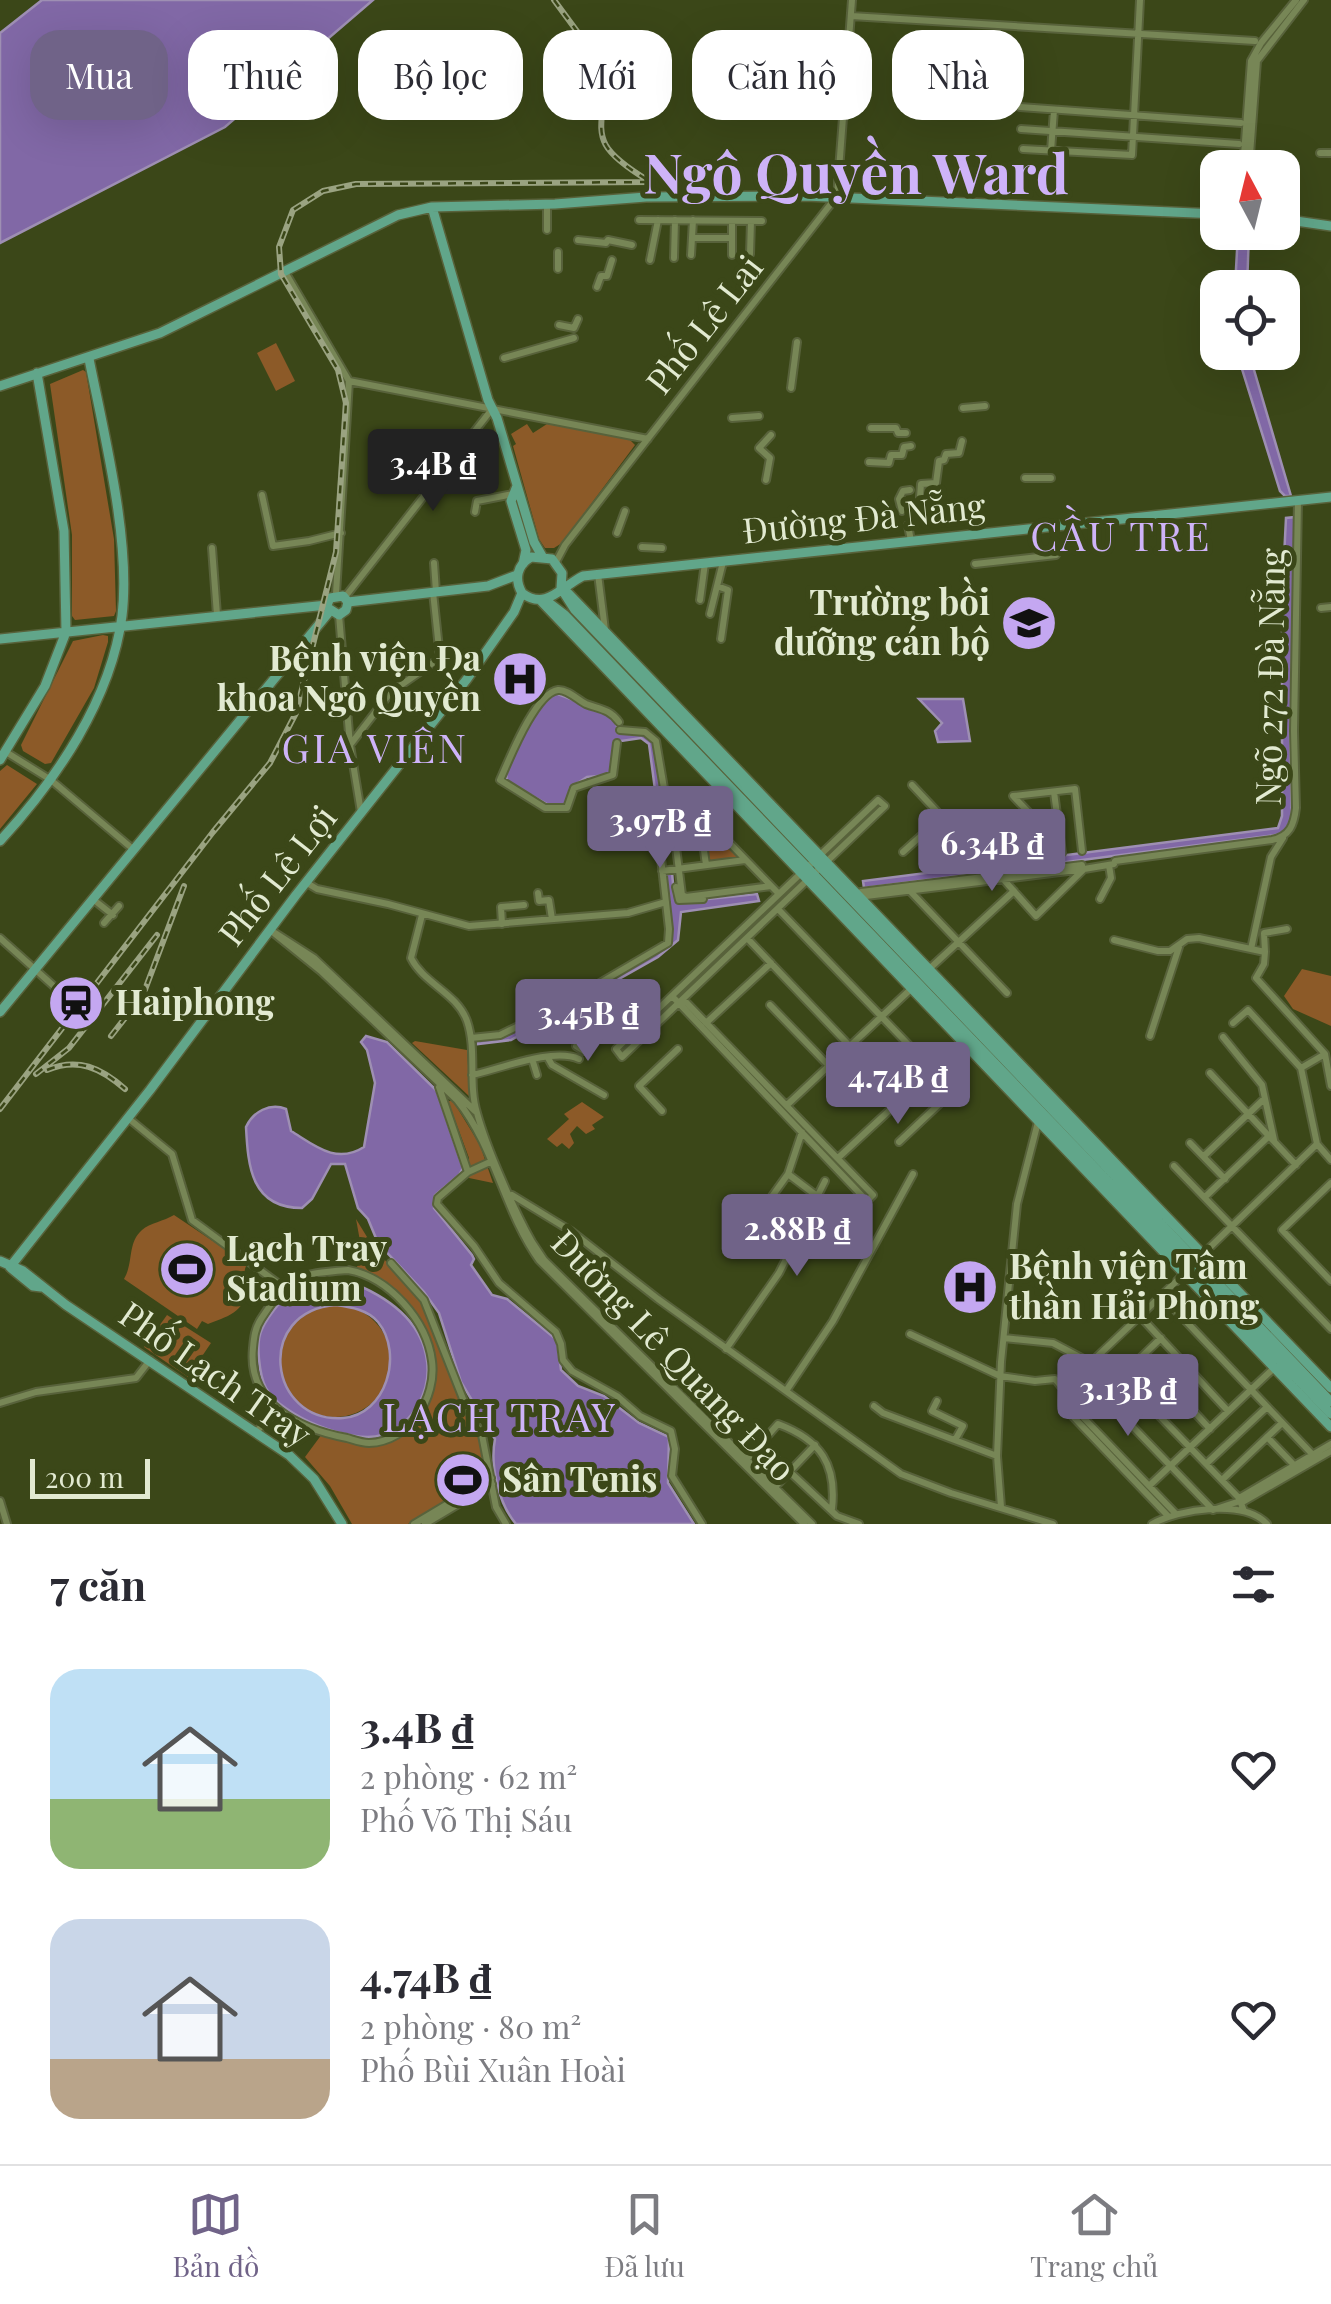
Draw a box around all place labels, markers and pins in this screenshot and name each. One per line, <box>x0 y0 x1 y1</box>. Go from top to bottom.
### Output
pin: 3.4B ₫ <box>352 429 514 514</box>
place label: Trường bồi dưỡng cán bộ <box>774 576 990 664</box>
school or university icon: Trường bồi dưỡng cán bộ <box>999 593 1059 653</box>
place label: Bệnh viện Đa khoa Ngô Quyền <box>217 633 481 720</box>
hospital icon: Bệnh viện Đa khoa Ngô Quyền <box>490 649 550 709</box>
pin: 3.97B ₫ <box>568 786 752 871</box>
pin: 6.34B ₫ <box>900 809 1084 894</box>
station icon: Haiphong <box>46 973 106 1033</box>
place label: Haiphong <box>115 977 275 1024</box>
pin: 3.45B ₫ <box>496 979 680 1064</box>
pin: 4.74B ₫ <box>806 1042 990 1127</box>
pin: 2.88B ₫ <box>705 1194 889 1279</box>
place label: Lạch Tray Stadium <box>226 1223 387 1310</box>
sports icon: Lạch Tray Stadium <box>157 1239 217 1299</box>
place label: Bệnh viện Tâm thần Hải Phòng <box>1008 1241 1260 1328</box>
hospital icon: Bệnh viện Tâm thần Hải Phòng <box>940 1257 1000 1317</box>
pin: 3.13B ₫ <box>1036 1354 1220 1439</box>
sports icon: Sân Tenis <box>433 1450 493 1510</box>
place label: Sân Tenis <box>502 1454 657 1501</box>

